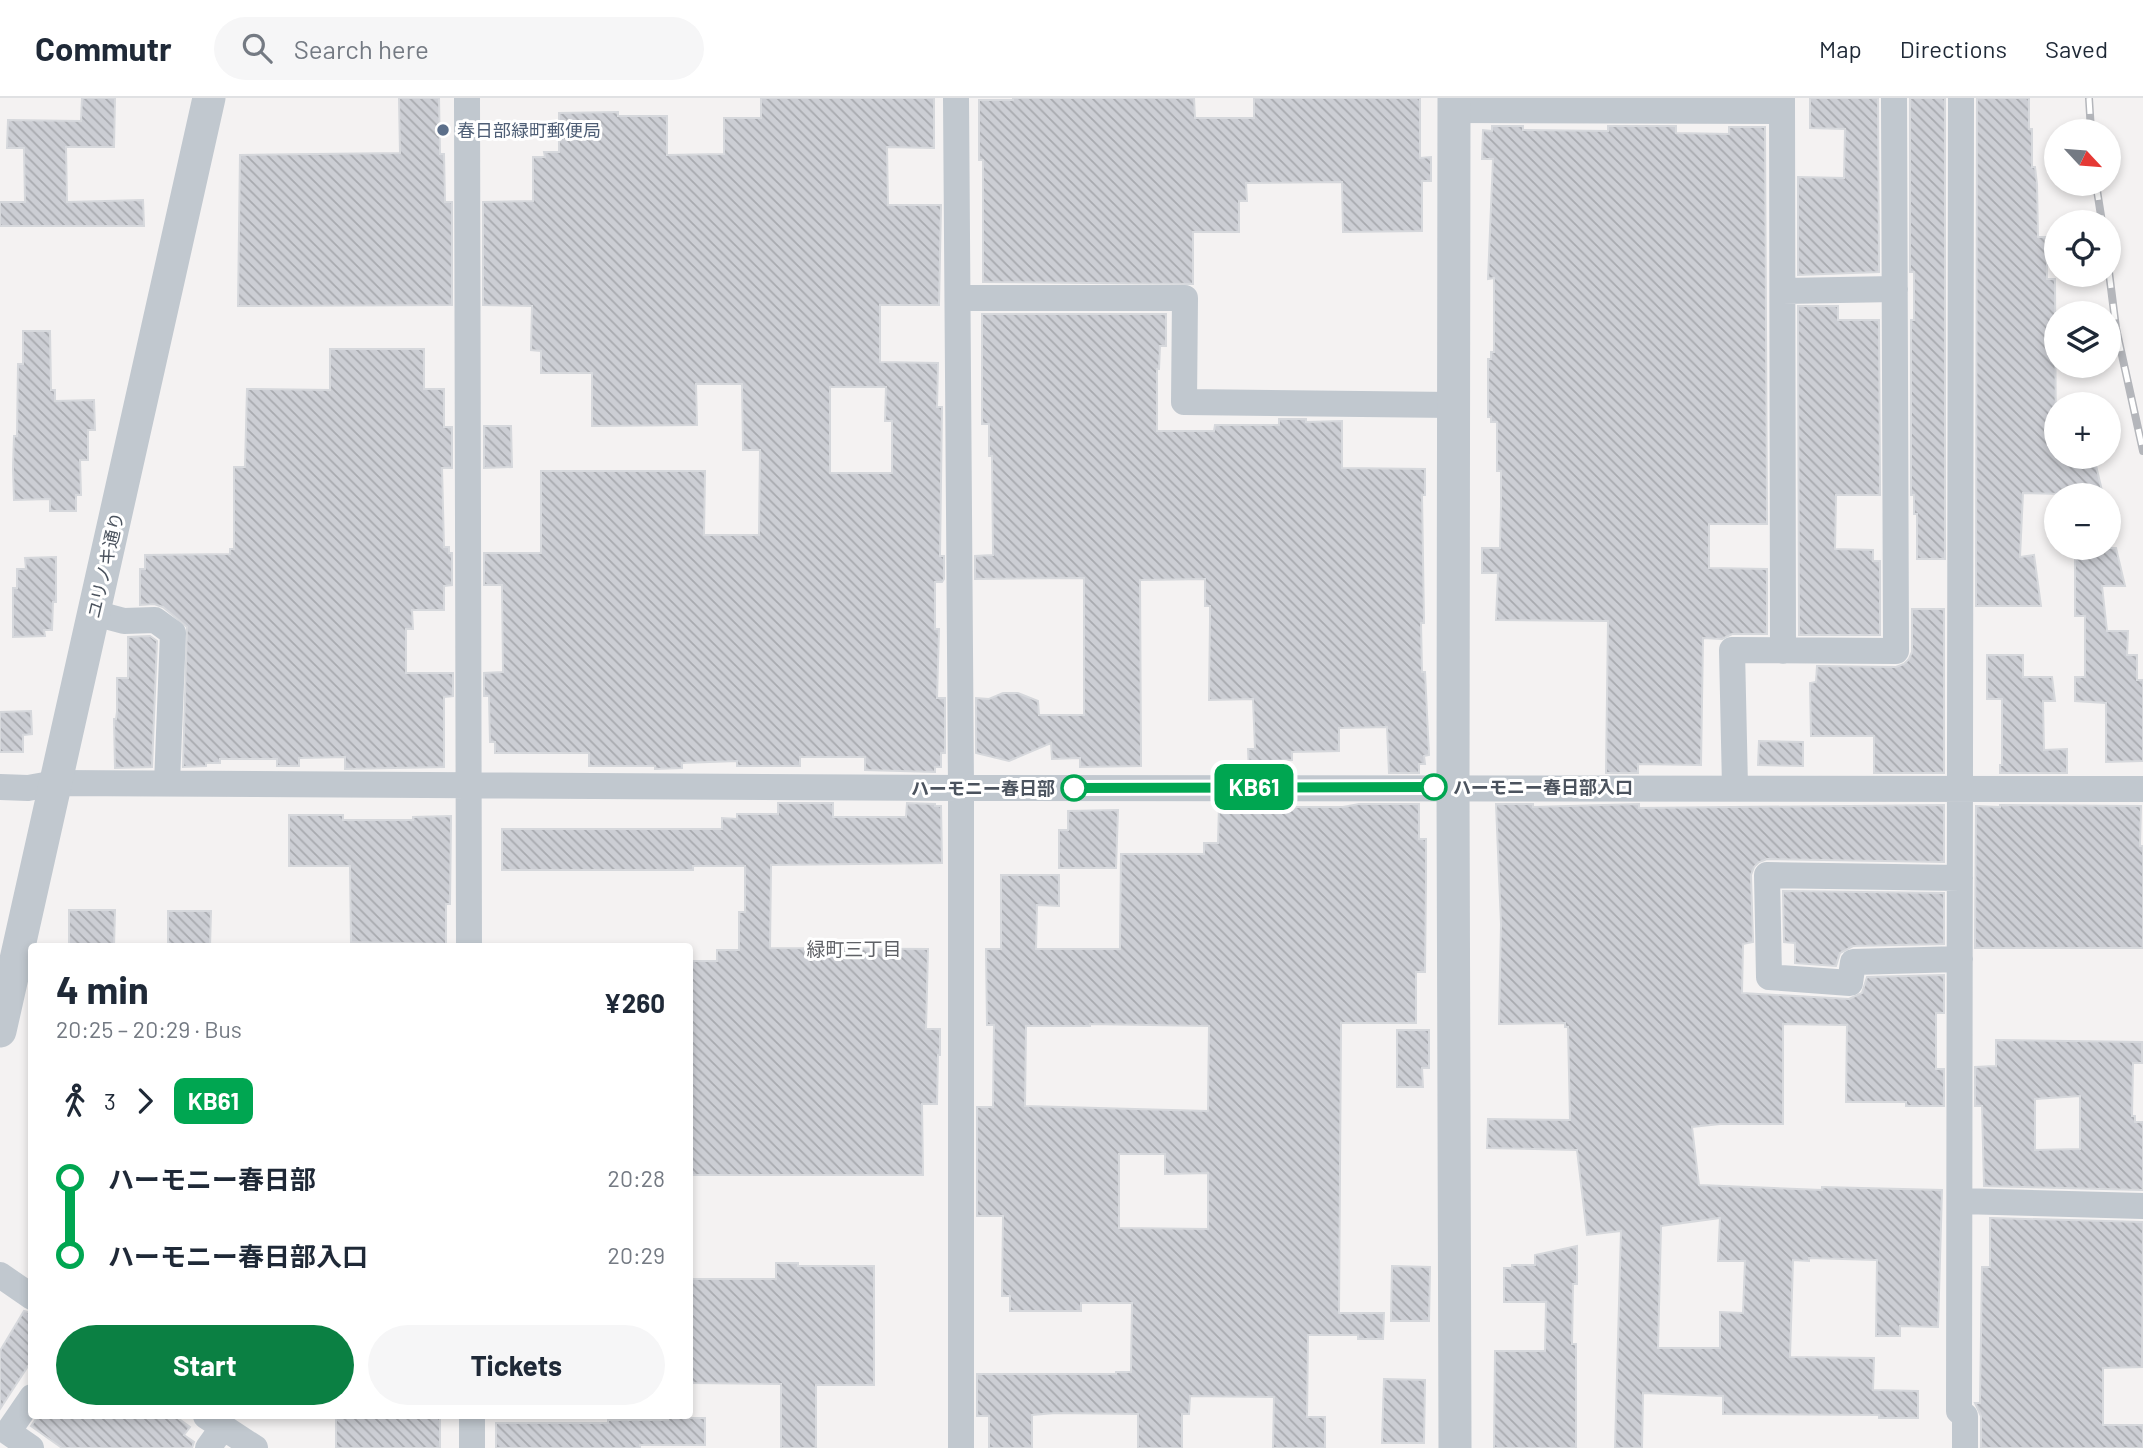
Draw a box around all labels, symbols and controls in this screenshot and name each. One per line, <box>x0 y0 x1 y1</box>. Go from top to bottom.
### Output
search box <box>214 17 704 80</box>
text: Commutr <box>35 28 172 68</box>
icon: search <box>238 29 276 67</box>
text: Search here <box>294 33 429 64</box>
text: Map <box>1819 34 1862 63</box>
text: Directions <box>1900 34 2007 63</box>
text: Saved <box>2045 34 2108 63</box>
place label: 春日部緑町郵便局 <box>457 119 601 141</box>
north arrow <box>2044 119 2121 196</box>
map controls <box>2044 119 2121 560</box>
marker: 春日部緑町郵便局 <box>435 122 451 138</box>
button: locate <box>2044 210 2121 287</box>
button: layers <box>2044 301 2121 378</box>
button: + <box>2044 392 2121 469</box>
button: − <box>2044 483 2121 560</box>
street label: ユリノキ通り <box>82 510 128 620</box>
line badge: KB61 <box>1205 764 1303 810</box>
text: KB61 <box>1228 772 1280 801</box>
marker: ハーモニー春日部入口 <box>1421 774 1447 800</box>
marker: ハーモニー春日部 <box>1061 775 1087 801</box>
place label: ハーモニー春日部入口 <box>1453 776 1633 798</box>
place label: ハーモニー春日部 <box>911 777 1055 799</box>
district label: 緑町三丁目 <box>806 937 902 960</box>
text: 4 min <box>56 966 149 1012</box>
text: ¥260 <box>604 987 665 1018</box>
text: 20:25 – 20:29 · Bus <box>56 1015 242 1043</box>
icon: walk <box>56 1082 94 1120</box>
icon: forward <box>126 1082 164 1120</box>
text: KB61 <box>188 1086 239 1115</box>
text: 3 <box>104 1087 116 1115</box>
text: ハーモニー春日部 <box>108 1163 316 1194</box>
text: 20:28 <box>608 1164 665 1192</box>
text: ハーモニー春日部入口 <box>108 1240 368 1271</box>
text: 20:29 <box>608 1241 665 1269</box>
button: Start <box>56 1325 354 1405</box>
button: Tickets <box>368 1325 665 1405</box>

